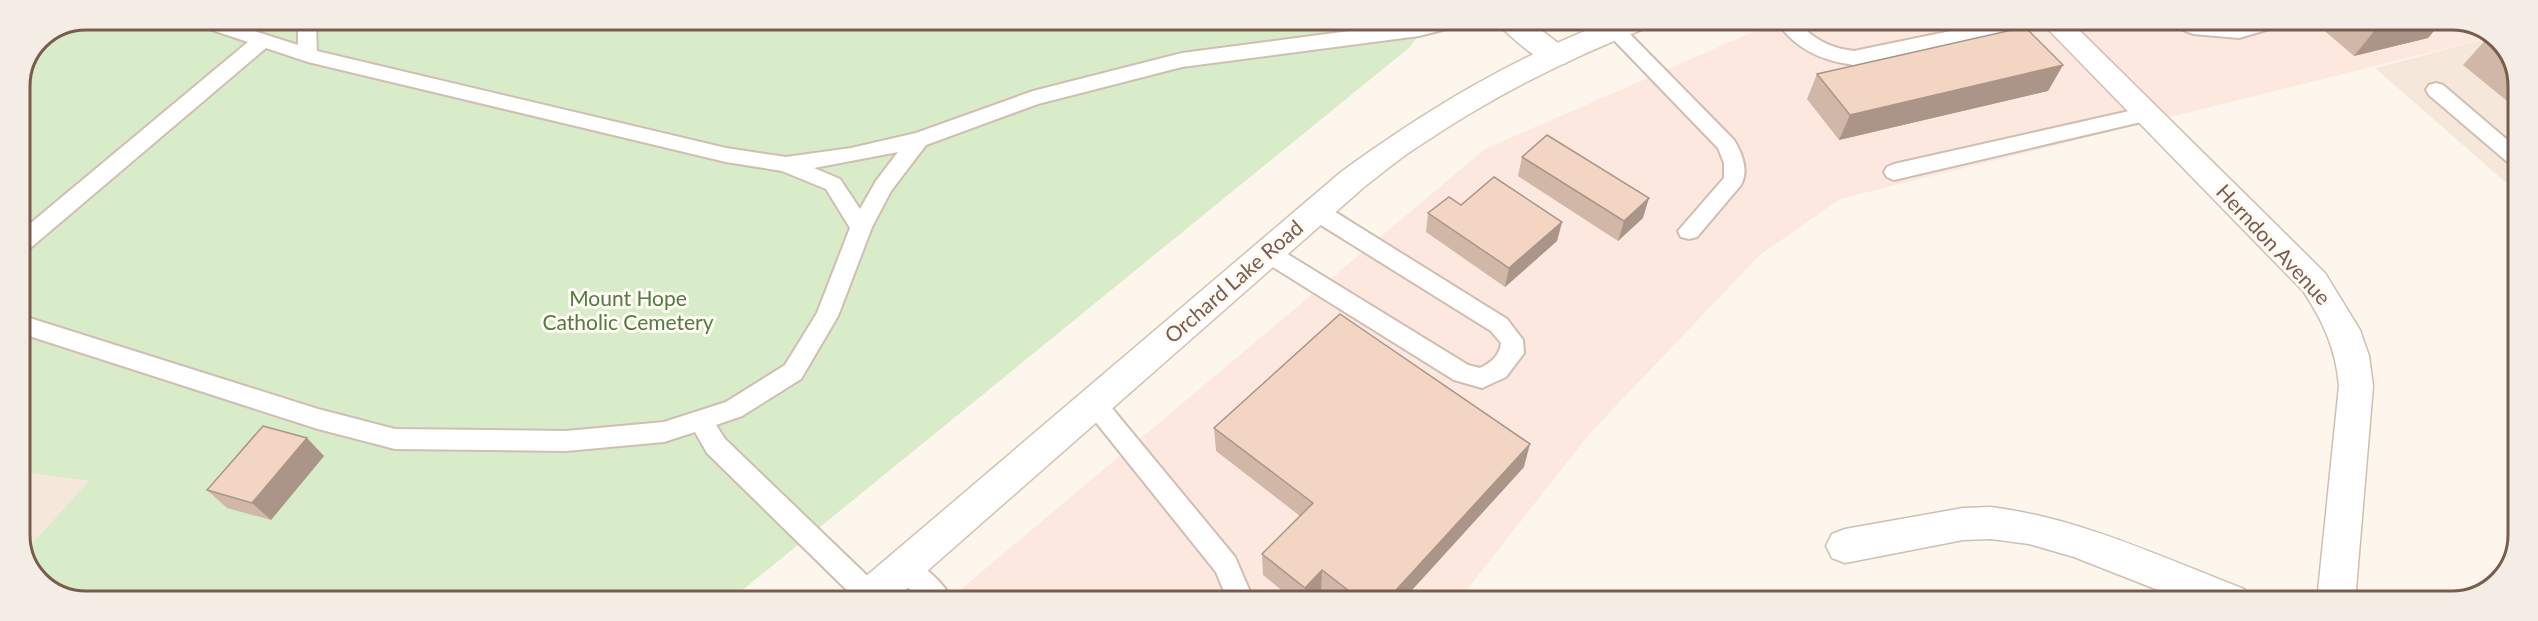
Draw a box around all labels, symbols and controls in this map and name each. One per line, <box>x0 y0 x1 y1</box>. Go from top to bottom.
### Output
street label: Herndon Avenue <box>2212 178 2336 309</box>
street label: Orchard Lake Road <box>1159 214 1307 348</box>
park label: Mount Hope Catholic Cemetery <box>542 285 714 334</box>

